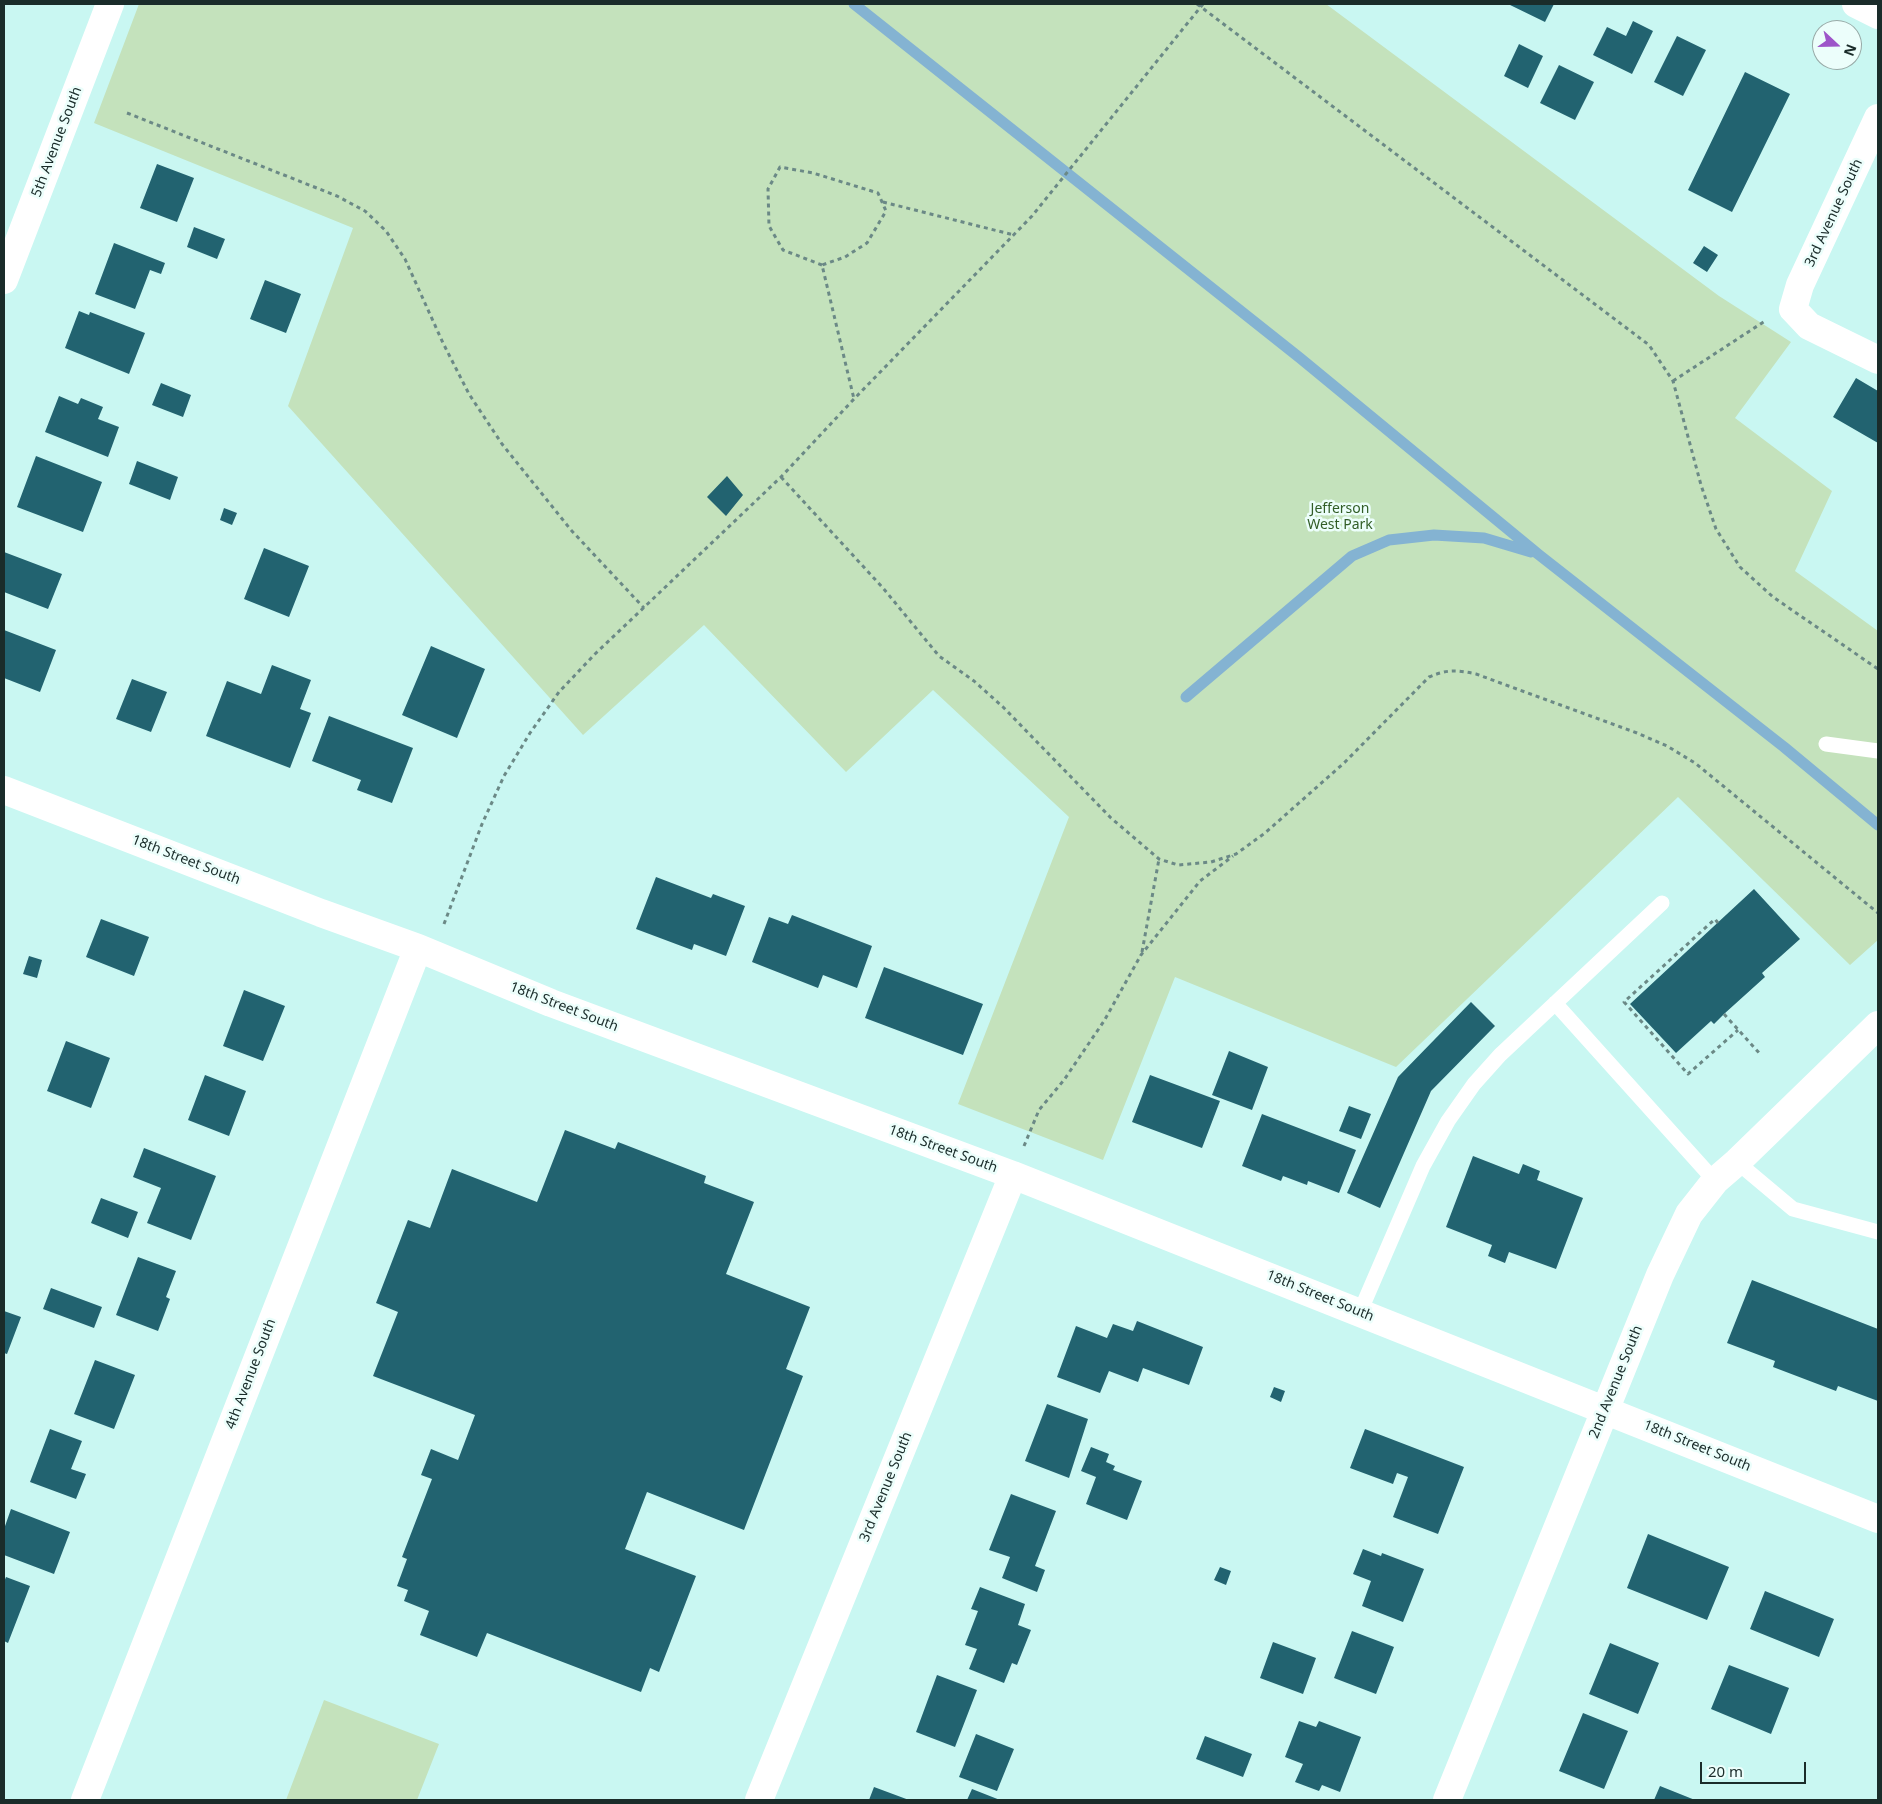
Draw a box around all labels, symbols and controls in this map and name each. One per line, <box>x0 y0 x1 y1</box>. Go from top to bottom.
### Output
north arrow <box>1812 20 1862 70</box>
text: N <box>1840 41 1861 59</box>
street label: 5th Avenue South <box>28 85 86 199</box>
street label: 3rd Avenue South <box>1802 156 1866 270</box>
park label: Jefferson West Park <box>1307 501 1373 534</box>
street label: 18th Street South <box>129 832 243 888</box>
street label: 18th Street South <box>507 979 621 1035</box>
street label: 18th Street South <box>886 1122 1000 1176</box>
street label: 18th Street South <box>1264 1267 1376 1325</box>
street label: 4th Avenue South <box>222 1317 280 1431</box>
street label: 2nd Avenue South <box>1586 1323 1646 1441</box>
street label: 18th Street South <box>1641 1417 1753 1475</box>
street label: 3rd Avenue South <box>856 1430 916 1544</box>
scale bar <box>1702 1752 1808 1784</box>
text: 20 m <box>1708 1761 1743 1781</box>

